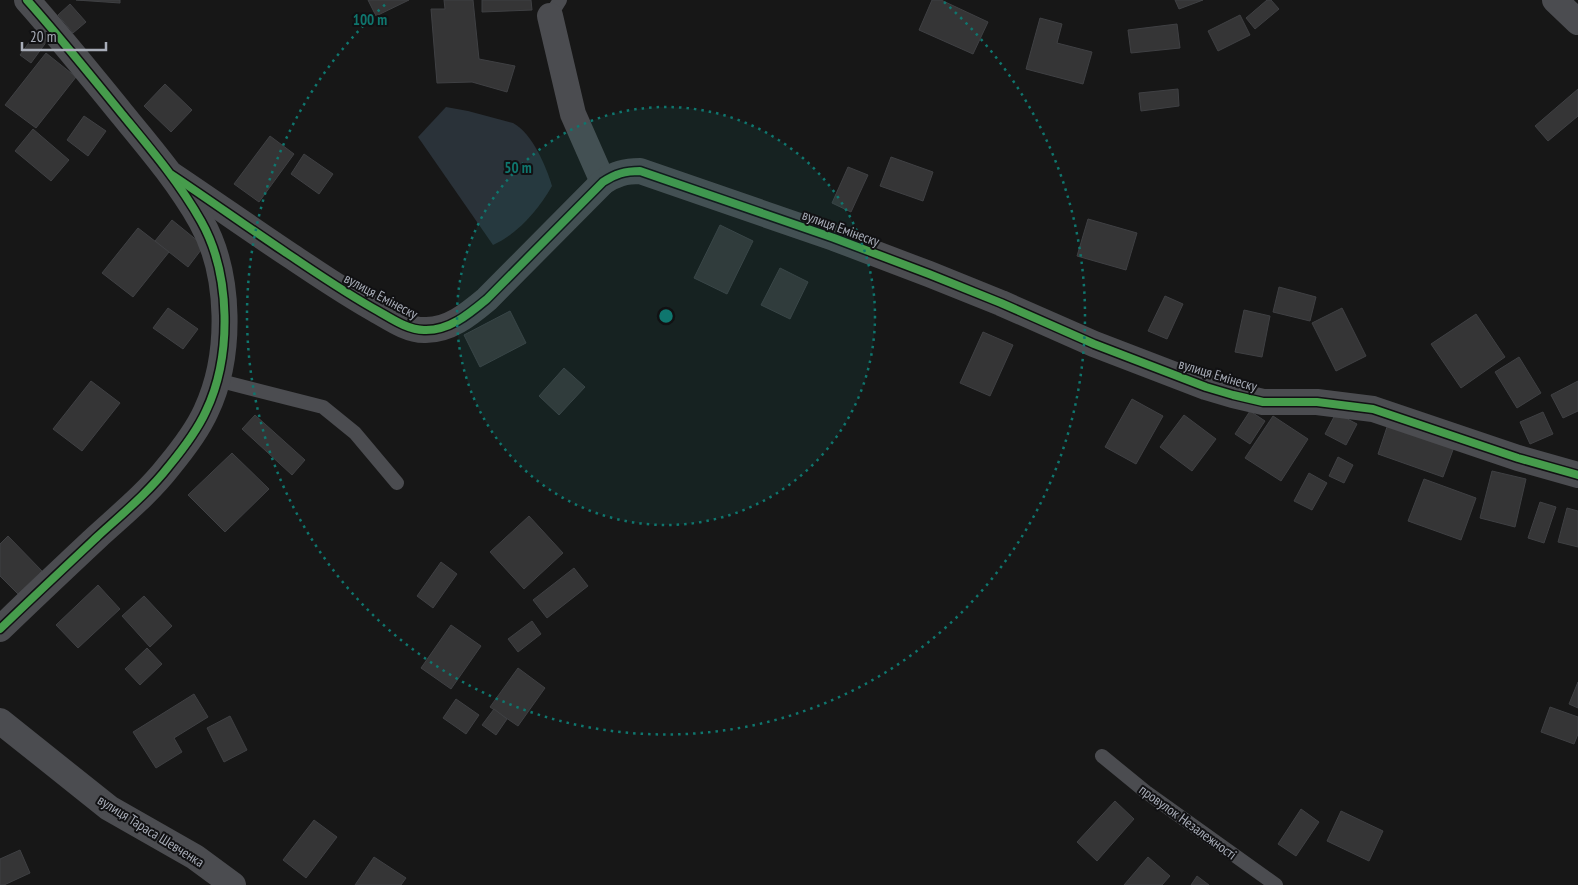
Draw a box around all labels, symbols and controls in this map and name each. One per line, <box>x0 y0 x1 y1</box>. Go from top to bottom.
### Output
text: 100 m <box>353 10 387 29</box>
scale bar <box>22 20 106 52</box>
text: 20 m <box>30 27 56 46</box>
text: 50 m <box>504 158 532 177</box>
street label: вулиця Емінеску <box>800 206 883 251</box>
street label: вулиця Емінеску <box>341 269 422 323</box>
centre of rings <box>657 307 675 325</box>
street label: вулиця Емінеску <box>1177 355 1260 396</box>
street label: провулок Незалежності <box>1136 781 1240 863</box>
street label: вулиця Тараса Шевченка <box>94 791 208 871</box>

